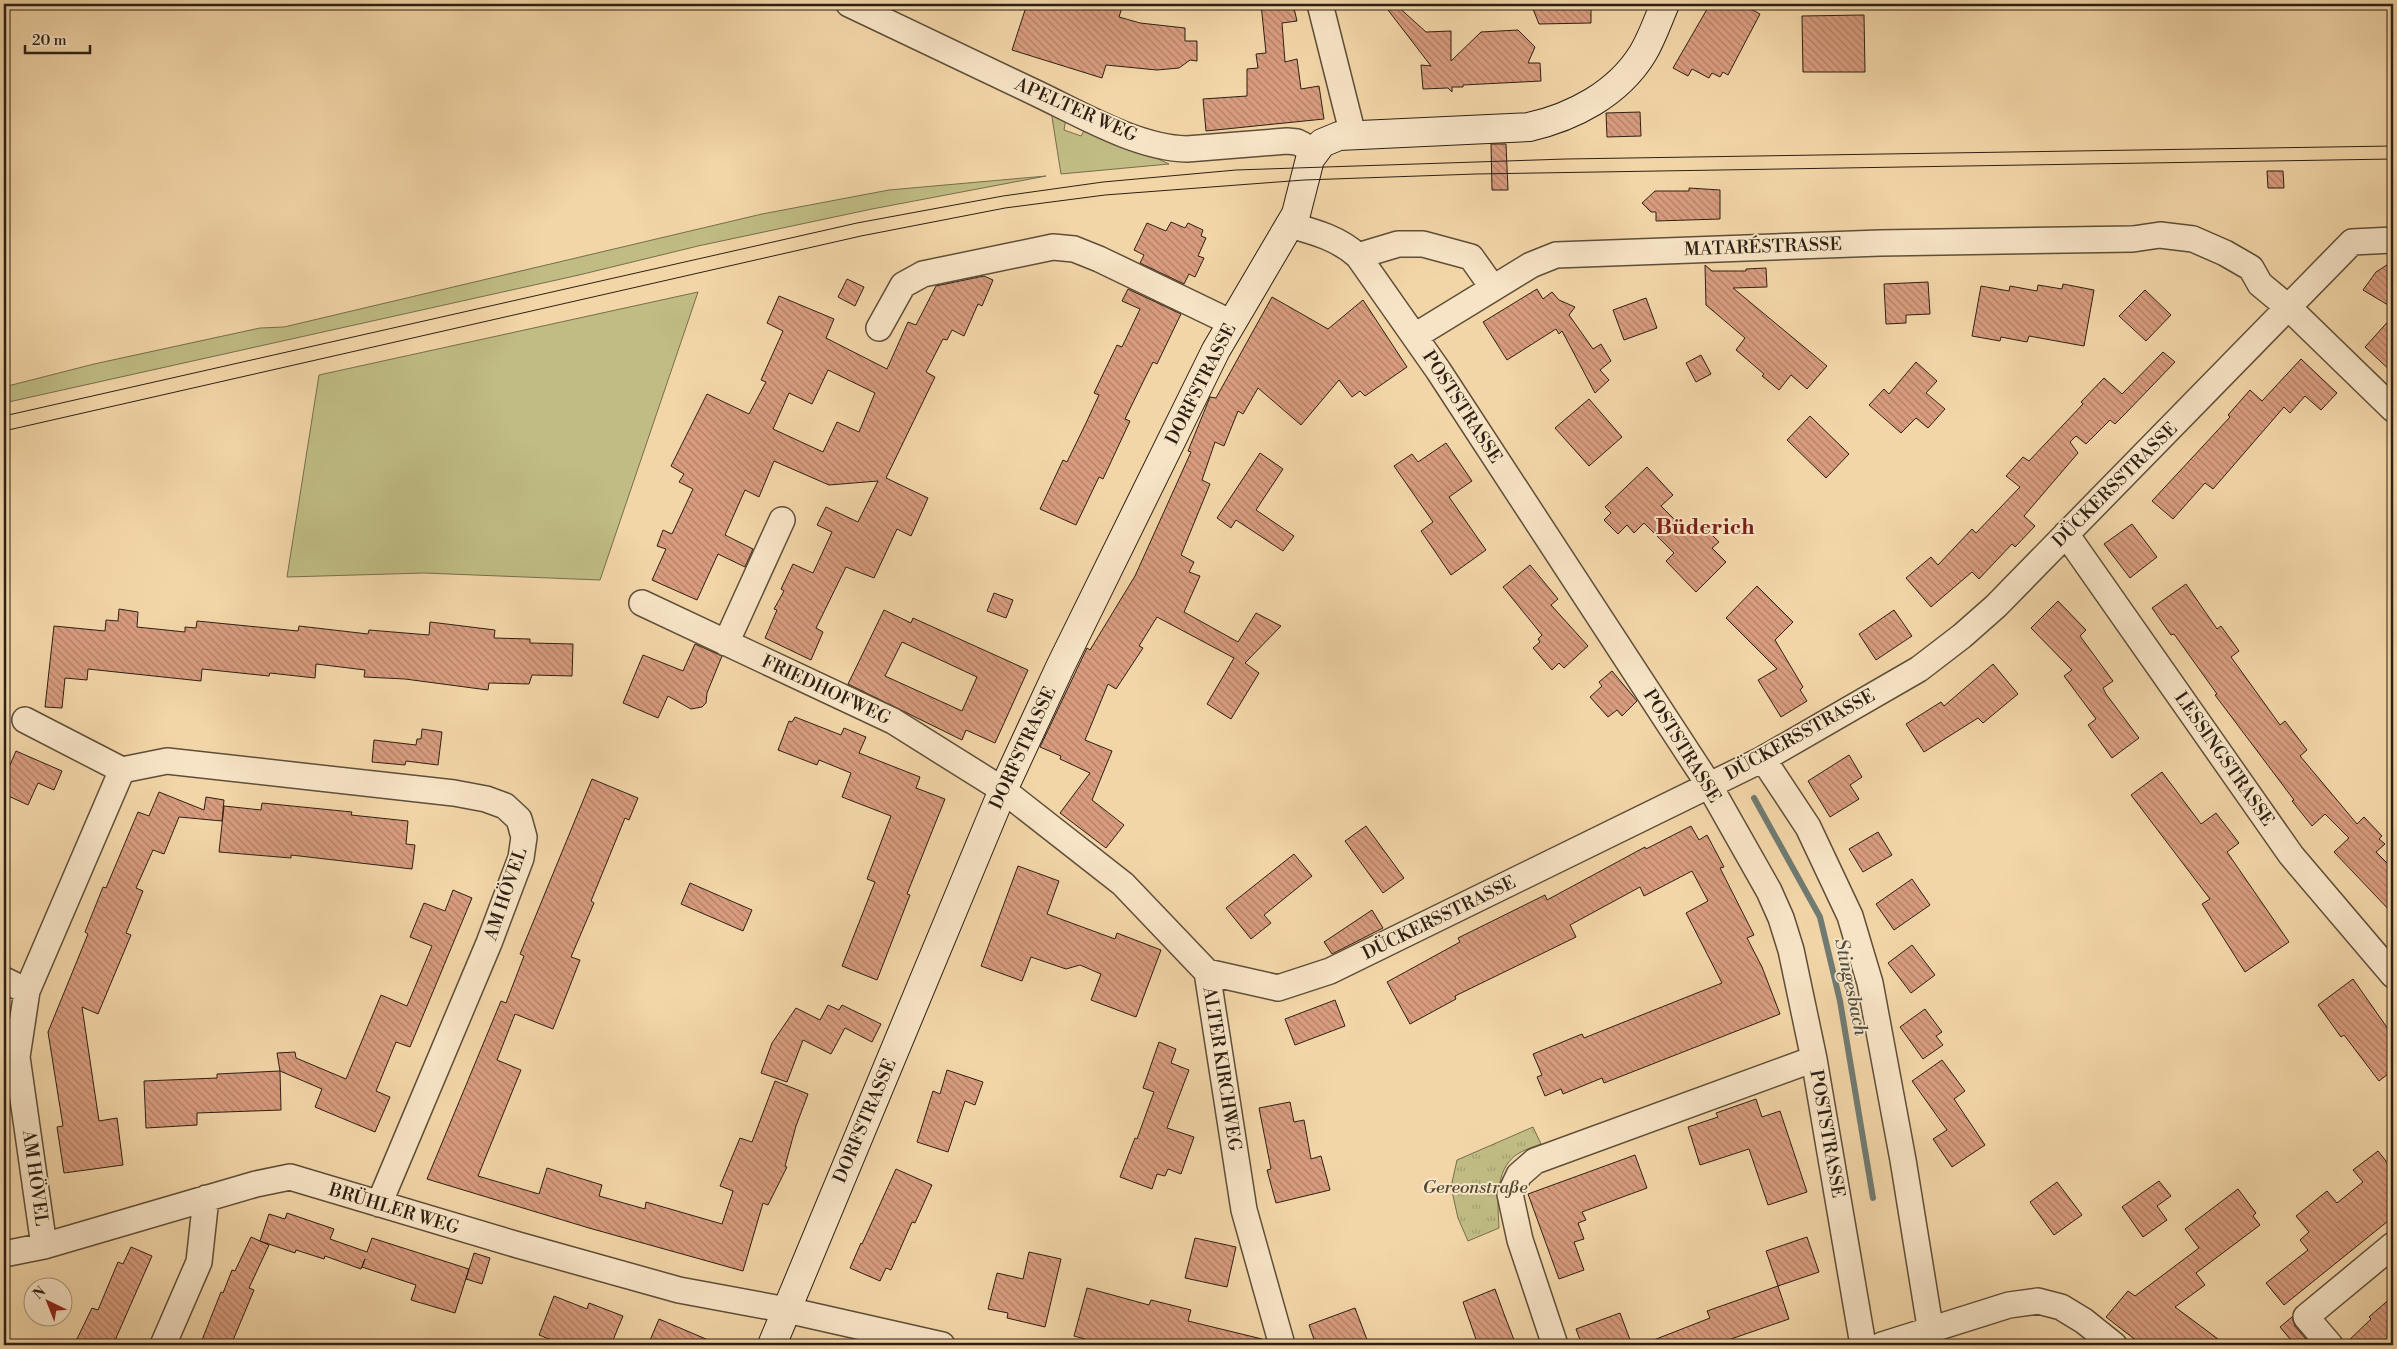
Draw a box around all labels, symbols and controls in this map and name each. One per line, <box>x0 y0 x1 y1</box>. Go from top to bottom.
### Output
scale bar <box>25 22 90 54</box>
text: 20 m <box>32 31 67 50</box>
street label: APELTER WEG <box>1010 72 1141 148</box>
street label: MATARÉSTRASSE <box>1684 233 1842 261</box>
street label: DORFSTRASSE <box>1161 320 1241 448</box>
street label: POSTSTRASSE <box>1417 346 1507 468</box>
street label: DÜCKERSSTRASSE <box>2047 417 2183 553</box>
district label: Büderich <box>1655 514 1755 541</box>
street label: FRIEDHOFWEG <box>758 650 895 730</box>
street label: DORFSTRASSE <box>984 683 1062 813</box>
street label: DÜCKERSSTRASSE <box>1721 684 1879 786</box>
street label: POSTSTRASSE <box>1638 685 1726 807</box>
street label: LESSINGSTRASSE <box>2169 687 2279 831</box>
street label: AM HÖVEL <box>479 845 533 944</box>
street label: DÜCKERSSTRASSE <box>1358 871 1520 965</box>
water label: Stingesbach <box>1829 936 1873 1038</box>
street label: ALTER KIRCHWEG <box>1198 984 1246 1153</box>
street label: DORFSTRASSE <box>828 1055 902 1187</box>
street label: POSTSTRASSE <box>1804 1068 1850 1200</box>
street label: AM HÖVEL <box>17 1128 53 1227</box>
park label: Gereonstraße <box>1422 1176 1528 1199</box>
street label: BRÜHLER WEG <box>325 1178 463 1240</box>
north arrow <box>22 1276 72 1326</box>
text: N <box>30 1283 50 1304</box>

